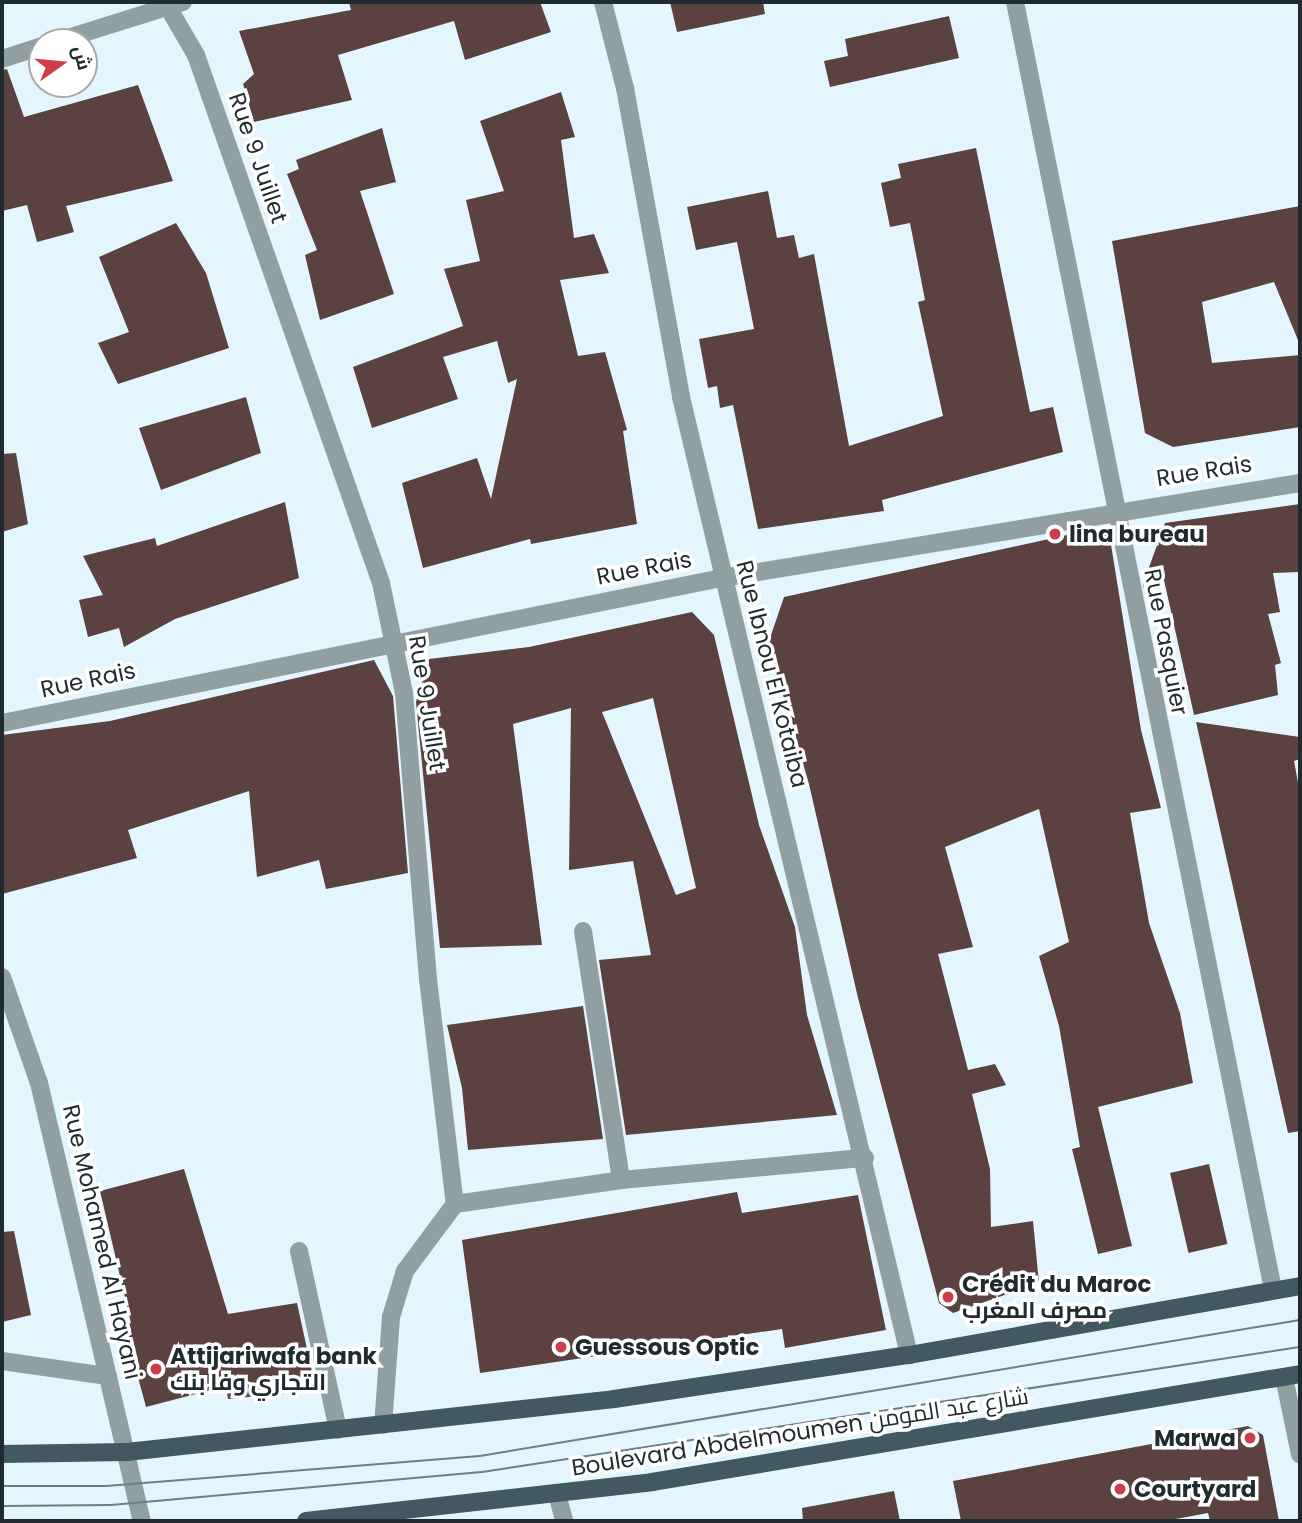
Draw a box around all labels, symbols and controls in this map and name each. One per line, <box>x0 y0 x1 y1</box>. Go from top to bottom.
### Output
north arrow <box>28 28 98 98</box>
text: ش <box>66 43 98 73</box>
street label: Rue 9 Juillet <box>223 89 293 227</box>
street label: Rue Rais <box>1154 450 1254 492</box>
place label: lina bureau <box>1069 520 1205 548</box>
marker: lina bureau <box>1047 526 1063 542</box>
street label: Rue Rais <box>594 545 694 591</box>
street label: Rue Ibnou El Kotaiba <box>730 557 814 791</box>
street label: Rue Pasquier <box>1138 566 1194 718</box>
street label: Rue 9 Juillet <box>403 634 451 772</box>
street label: Rue Rais <box>38 656 138 704</box>
street label: Rue Mohamed Al Hayani <box>57 1102 147 1382</box>
place label: Crédit du Maroc مصرف المغرب <box>962 1270 1151 1324</box>
marker: Crédit du Maroc مصرف المغرب <box>940 1289 956 1305</box>
place label: Guessous Optic <box>575 1333 759 1361</box>
marker: Guessous Optic <box>553 1339 569 1355</box>
place label: Attijariwafa bank التجاري وفا بنك <box>170 1342 377 1396</box>
marker: Attijariwafa bank التجاري وفا بنك <box>148 1361 164 1377</box>
street label: Boulevard Abdelmoumen شارع عبد المومن <box>570 1382 1030 1482</box>
place label: Marwa <box>1154 1424 1236 1452</box>
marker: Marwa <box>1242 1430 1258 1446</box>
place label: Courtyard <box>1134 1475 1256 1503</box>
marker: Courtyard <box>1112 1481 1128 1497</box>

